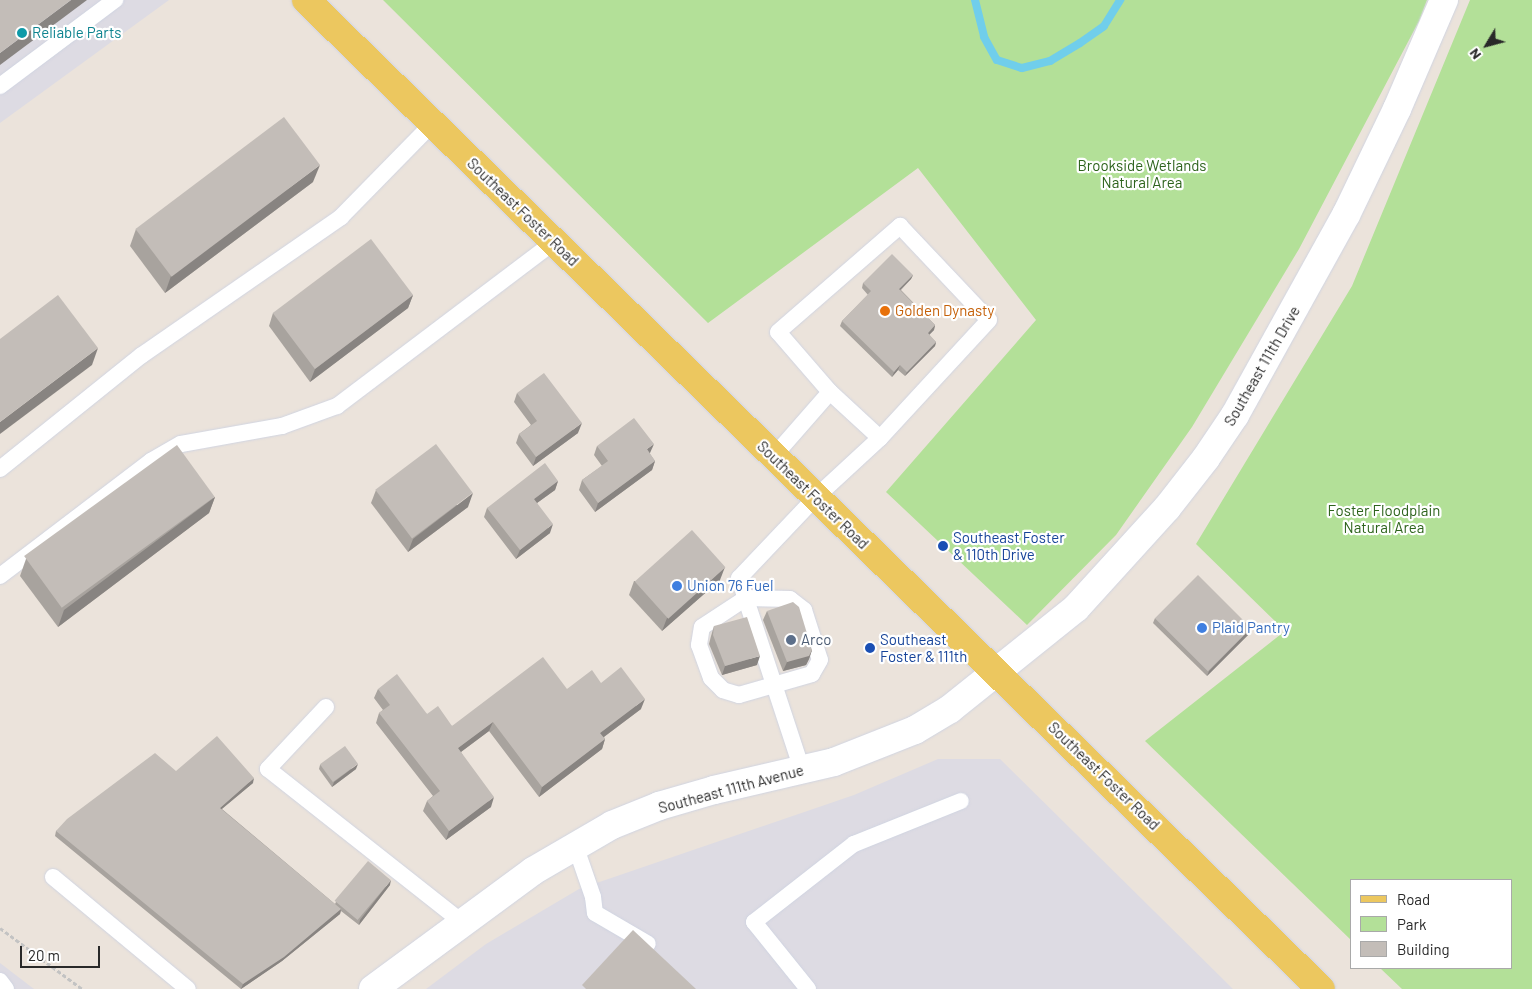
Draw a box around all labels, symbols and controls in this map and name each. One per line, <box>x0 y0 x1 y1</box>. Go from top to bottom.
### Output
north arrow <box>1462 20 1512 70</box>
place label: Reliable Parts <box>32 24 122 42</box>
marker: Reliable Parts <box>16 27 28 39</box>
text: N <box>1465 45 1484 63</box>
street label: Southeast Foster Road <box>464 154 582 270</box>
park label: Brookside Wetlands Natural Area <box>1077 156 1207 191</box>
place label: Golden Dynasty <box>895 302 994 320</box>
street label: Southeast 111th Drive <box>1220 303 1304 429</box>
marker: Golden Dynasty <box>879 305 891 317</box>
street label: Southeast Foster Road <box>754 437 872 553</box>
park label: Foster Floodplain Natural Area <box>1328 501 1440 536</box>
place label: Southeast Foster & 110th Drive <box>953 528 1065 563</box>
marker: Southeast Foster & 110th Drive <box>937 540 949 552</box>
place label: Union 76 Fuel <box>687 577 773 595</box>
marker: Union 76 Fuel <box>671 580 683 592</box>
place label: Plaid Pantry <box>1212 619 1290 637</box>
marker: Plaid Pantry <box>1196 622 1208 634</box>
place label: Southeast Foster & 111th <box>880 630 967 665</box>
place label: Arco <box>801 631 831 649</box>
marker: Arco <box>785 634 797 646</box>
marker: Southeast Foster & 111th <box>864 642 876 654</box>
street label: Southeast Foster Road <box>1045 718 1163 834</box>
street label: Southeast 111th Avenue <box>656 761 806 817</box>
legend <box>1350 879 1512 969</box>
text: Road <box>1397 890 1430 908</box>
text: Park <box>1397 915 1426 933</box>
scale bar <box>22 936 102 968</box>
text: Building <box>1397 940 1450 958</box>
text: 20 m <box>28 946 60 964</box>

